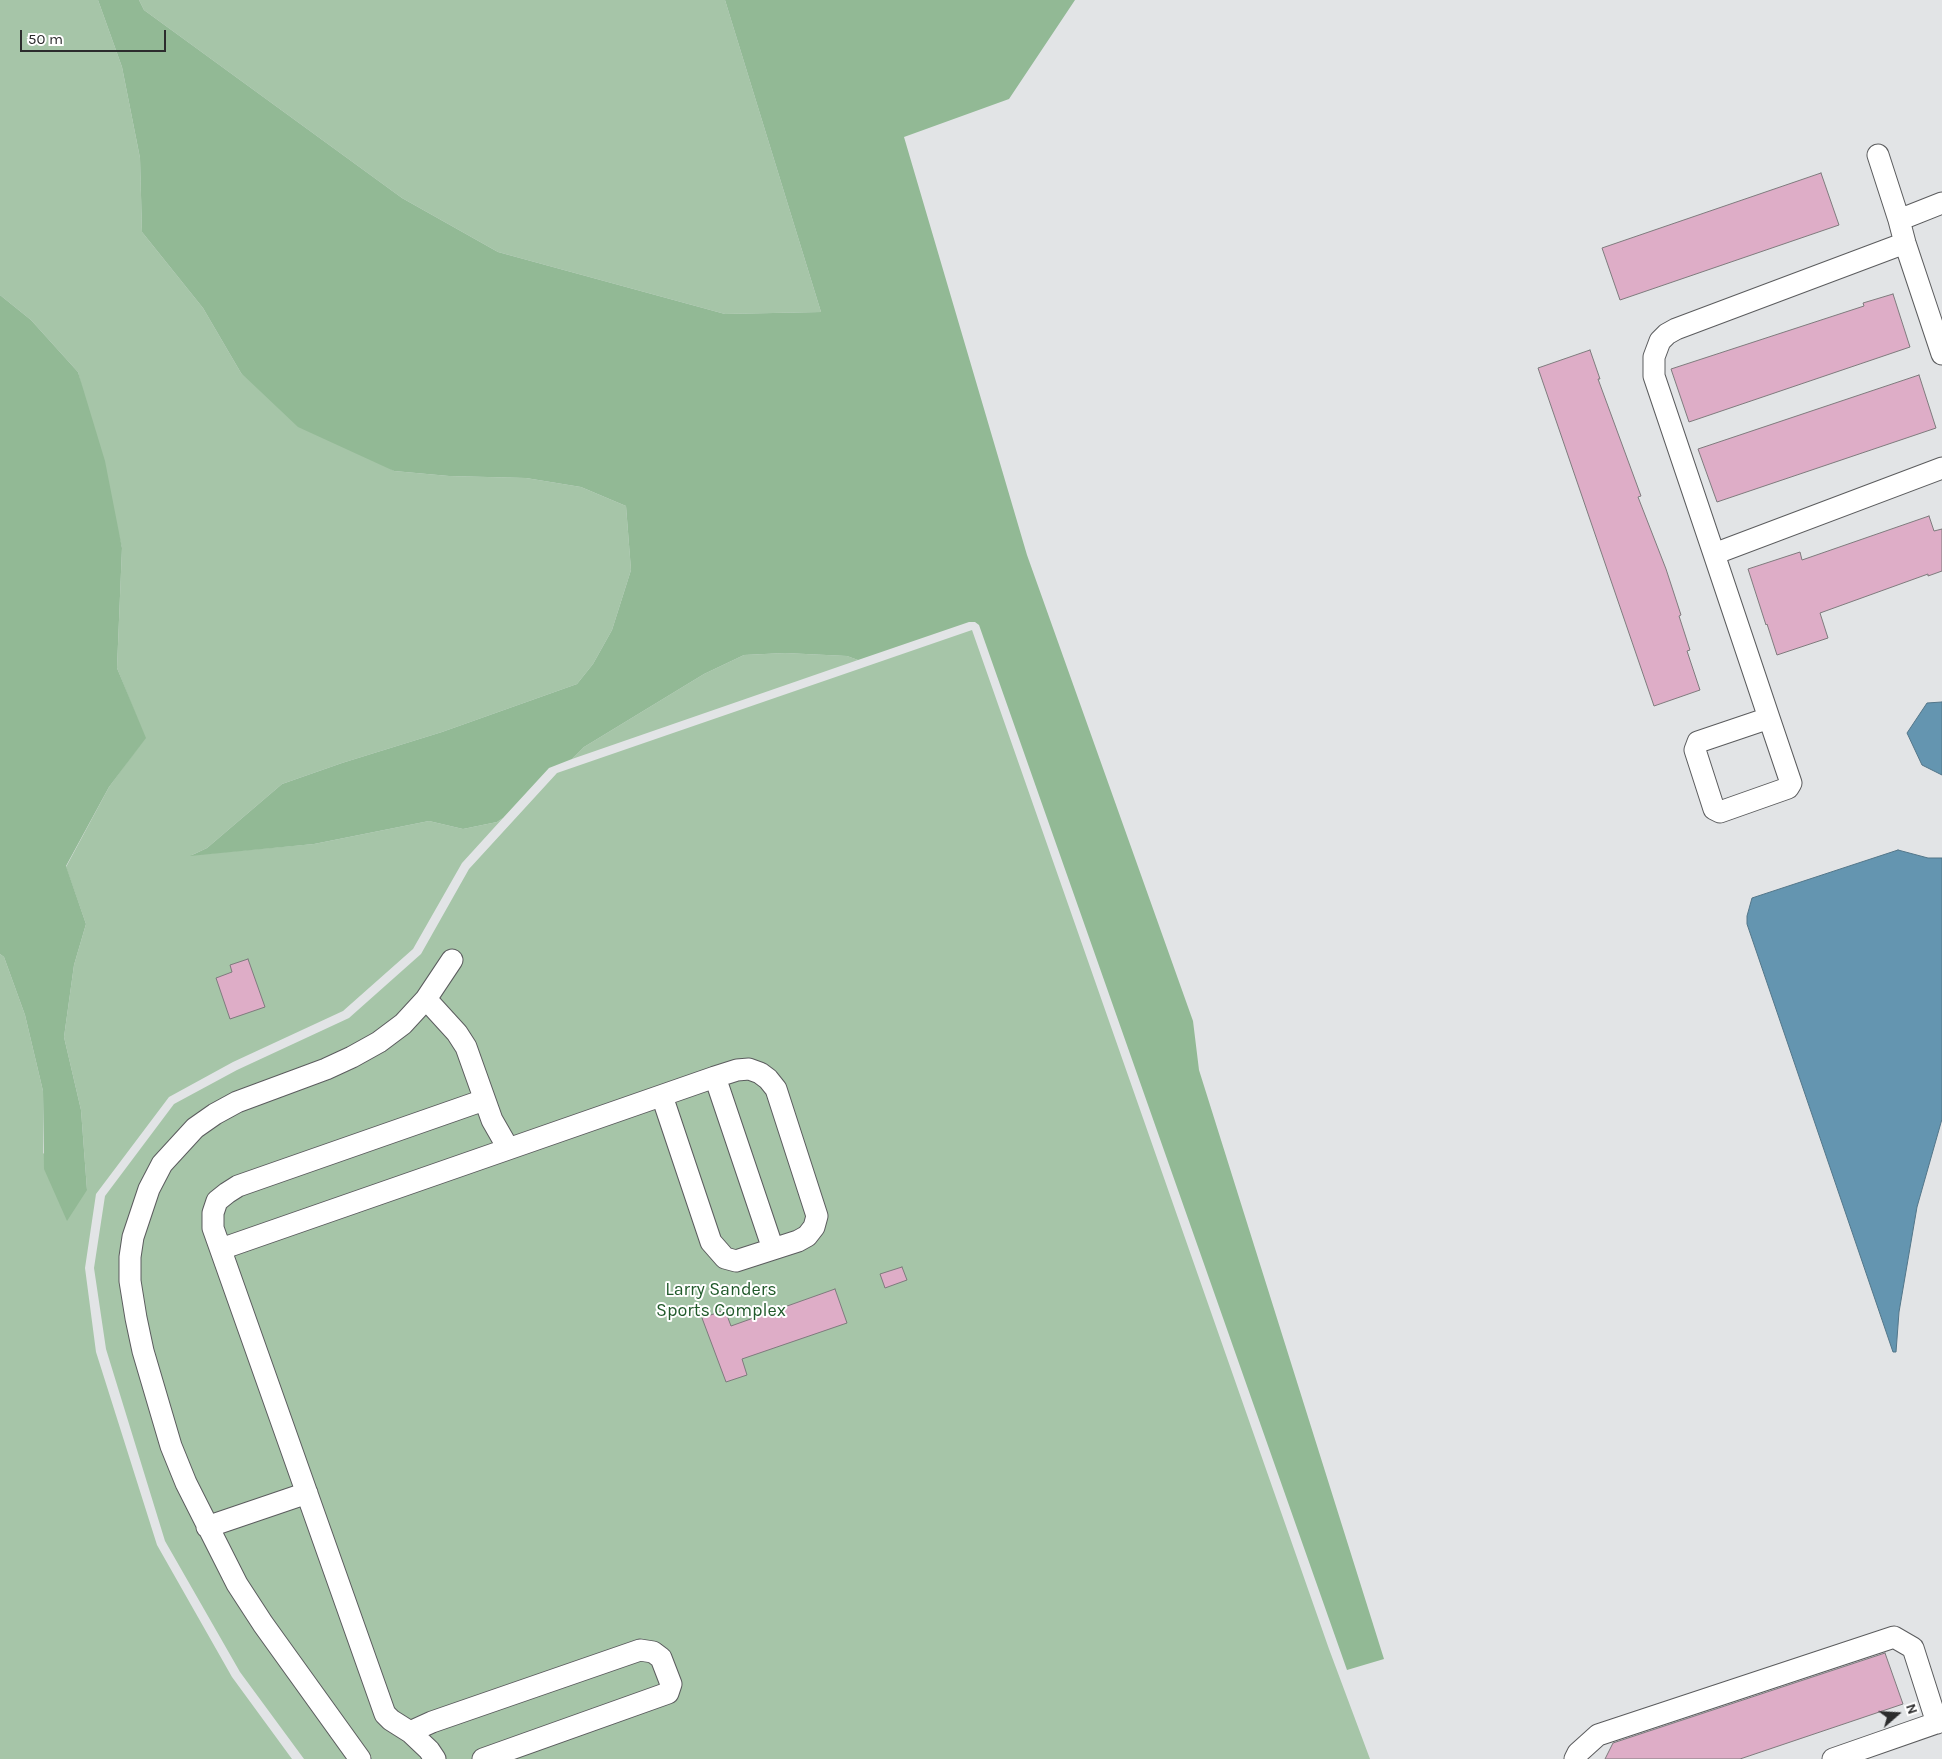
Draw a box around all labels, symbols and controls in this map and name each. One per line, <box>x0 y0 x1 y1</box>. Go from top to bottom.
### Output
scale bar <box>22 20 169 52</box>
text: 50 m <box>28 30 63 48</box>
park label: Larry Sanders Sports Complex <box>656 1279 786 1322</box>
north arrow <box>1872 1689 1922 1739</box>
text: N <box>1902 1701 1921 1716</box>

